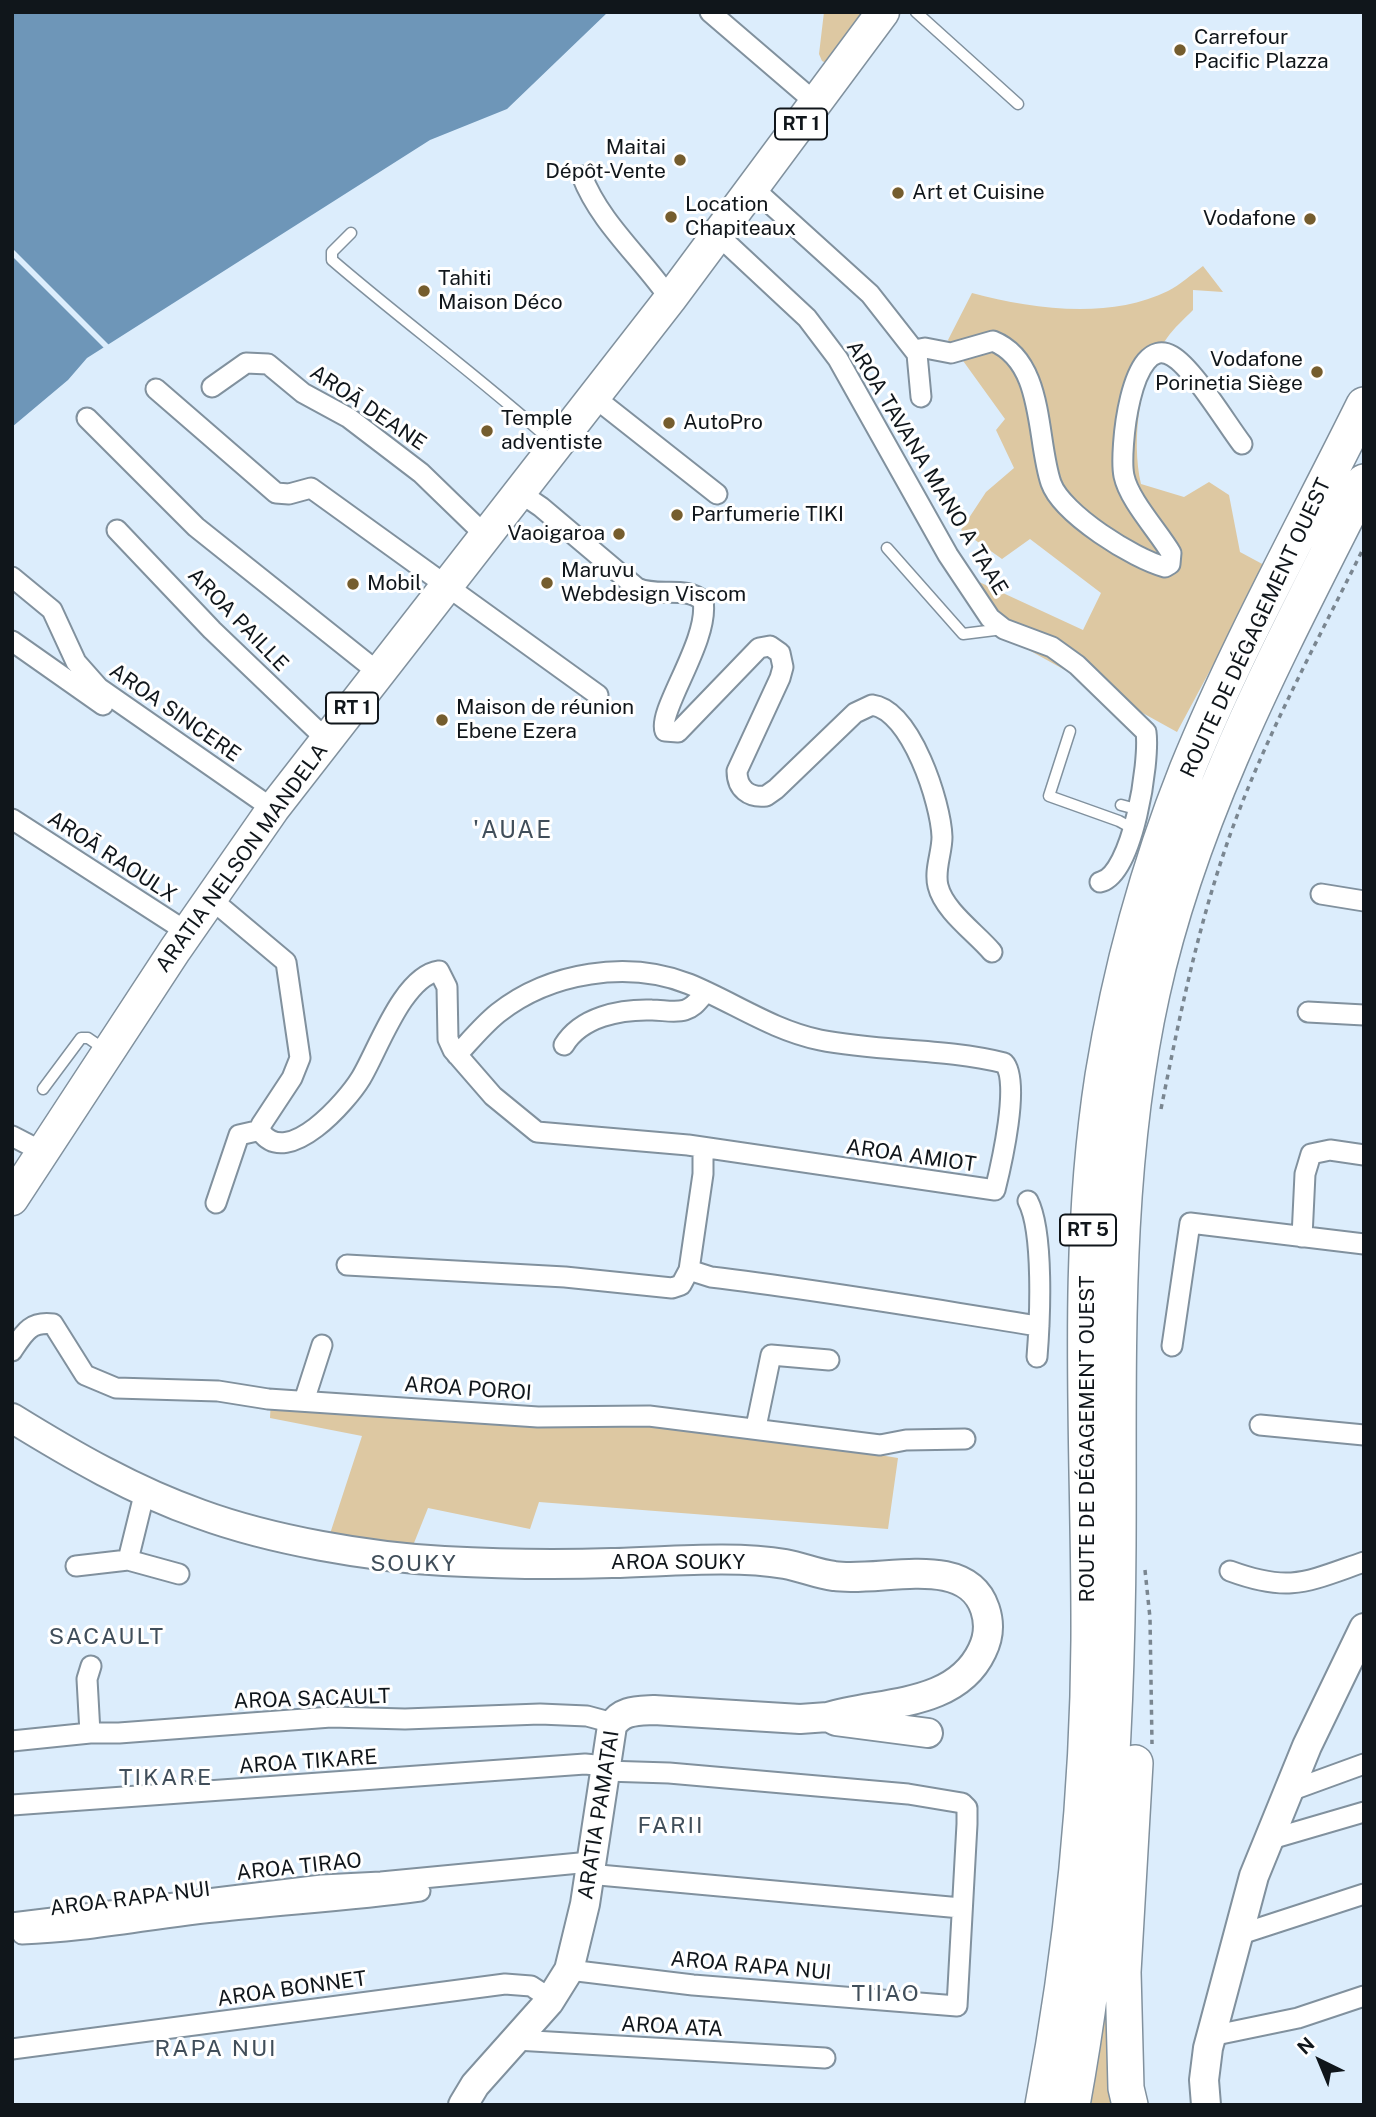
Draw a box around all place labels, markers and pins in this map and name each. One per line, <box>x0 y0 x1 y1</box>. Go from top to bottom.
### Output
place label: Carrefour Pacific Plazza <box>1194 25 1329 75</box>
marker: Carrefour Pacific Plazza <box>1172 42 1188 58</box>
place label: Maitai Dépôt-Vente <box>545 135 666 185</box>
marker: Maitai Dépôt-Vente <box>672 152 688 168</box>
place label: Art et Cuisine <box>912 180 1045 206</box>
marker: Art et Cuisine <box>890 185 906 201</box>
place label: Location Chapiteaux <box>685 192 796 242</box>
place label: Vodafone <box>1203 206 1296 232</box>
marker: Location Chapiteaux <box>663 209 679 225</box>
marker: Vodafone <box>1302 211 1318 227</box>
place label: Tahiti Maison Déco <box>438 266 563 316</box>
marker: Tahiti Maison Déco <box>416 283 432 299</box>
place label: Vodafone Porinetia Siège <box>1155 347 1303 397</box>
marker: Vodafone Porinetia Siège <box>1309 364 1325 380</box>
place label: Temple adventiste <box>501 406 603 456</box>
place label: AutoPro <box>683 410 763 436</box>
marker: AutoPro <box>661 415 677 431</box>
marker: Temple adventiste <box>479 423 495 439</box>
place label: Parfumerie TIKI <box>691 502 844 528</box>
marker: Parfumerie TIKI <box>669 507 685 523</box>
place label: Vaoigaroa <box>507 521 605 547</box>
marker: Vaoigaroa <box>611 526 627 542</box>
place label: Maruvu Webdesign Viscom <box>561 558 746 608</box>
place label: Mobil <box>367 571 422 597</box>
marker: Maruvu Webdesign Viscom <box>539 575 555 591</box>
marker: Mobil <box>345 576 361 592</box>
place label: Maison de réunion Ebene Ezera <box>456 695 634 745</box>
marker: Maison de réunion Ebene Ezera <box>434 712 450 728</box>

